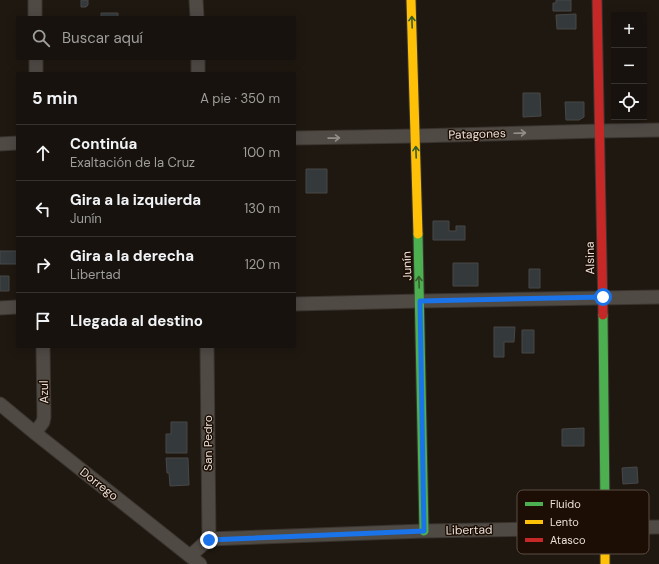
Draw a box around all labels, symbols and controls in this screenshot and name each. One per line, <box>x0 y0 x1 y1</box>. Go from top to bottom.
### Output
map controls <box>611 12 647 120</box>
button: + <box>611 12 647 48</box>
search box <box>16 16 296 60</box>
one-way arrow <box>408 16 416 29</box>
icon: search <box>30 27 52 49</box>
text: Buscar aquí <box>62 28 143 48</box>
button: − <box>611 48 647 84</box>
button: locate <box>611 84 647 120</box>
text: 5 min <box>32 87 78 109</box>
text: A pie · 350 m <box>200 90 280 107</box>
street label: Patagones <box>448 125 506 143</box>
one-way arrow <box>513 129 526 137</box>
text: Continúa <box>70 134 137 154</box>
one-way arrow <box>327 134 340 141</box>
icon: ahead <box>32 142 54 164</box>
text: 100 m <box>243 144 280 161</box>
one-way arrow <box>412 146 419 159</box>
text: Exaltación de la Cruz <box>70 154 195 171</box>
text: Gira a la izquierda <box>70 190 201 210</box>
icon: left <box>32 198 54 220</box>
text: 130 m <box>244 200 280 217</box>
text: Junín <box>70 210 102 227</box>
street label: Alsina <box>582 241 598 275</box>
text: Gira a la derecha <box>70 246 194 266</box>
street label: Junín <box>398 251 416 281</box>
icon: right <box>32 254 54 276</box>
text: 120 m <box>245 256 280 273</box>
text: Libertad <box>70 266 121 283</box>
one-way arrow <box>415 276 423 289</box>
route start <box>594 288 612 306</box>
icon: arrive <box>32 310 54 332</box>
text: Llegada al destino <box>70 311 203 331</box>
street label: Azul <box>36 380 52 404</box>
street label: San Pedro <box>200 415 216 471</box>
street label: Dorrego <box>77 464 121 504</box>
legend <box>517 490 649 554</box>
text: Fluido <box>550 497 581 511</box>
text: Lento <box>550 515 579 529</box>
street label: Libertad <box>445 522 493 538</box>
route end <box>200 531 218 549</box>
text: Atasco <box>550 533 585 547</box>

